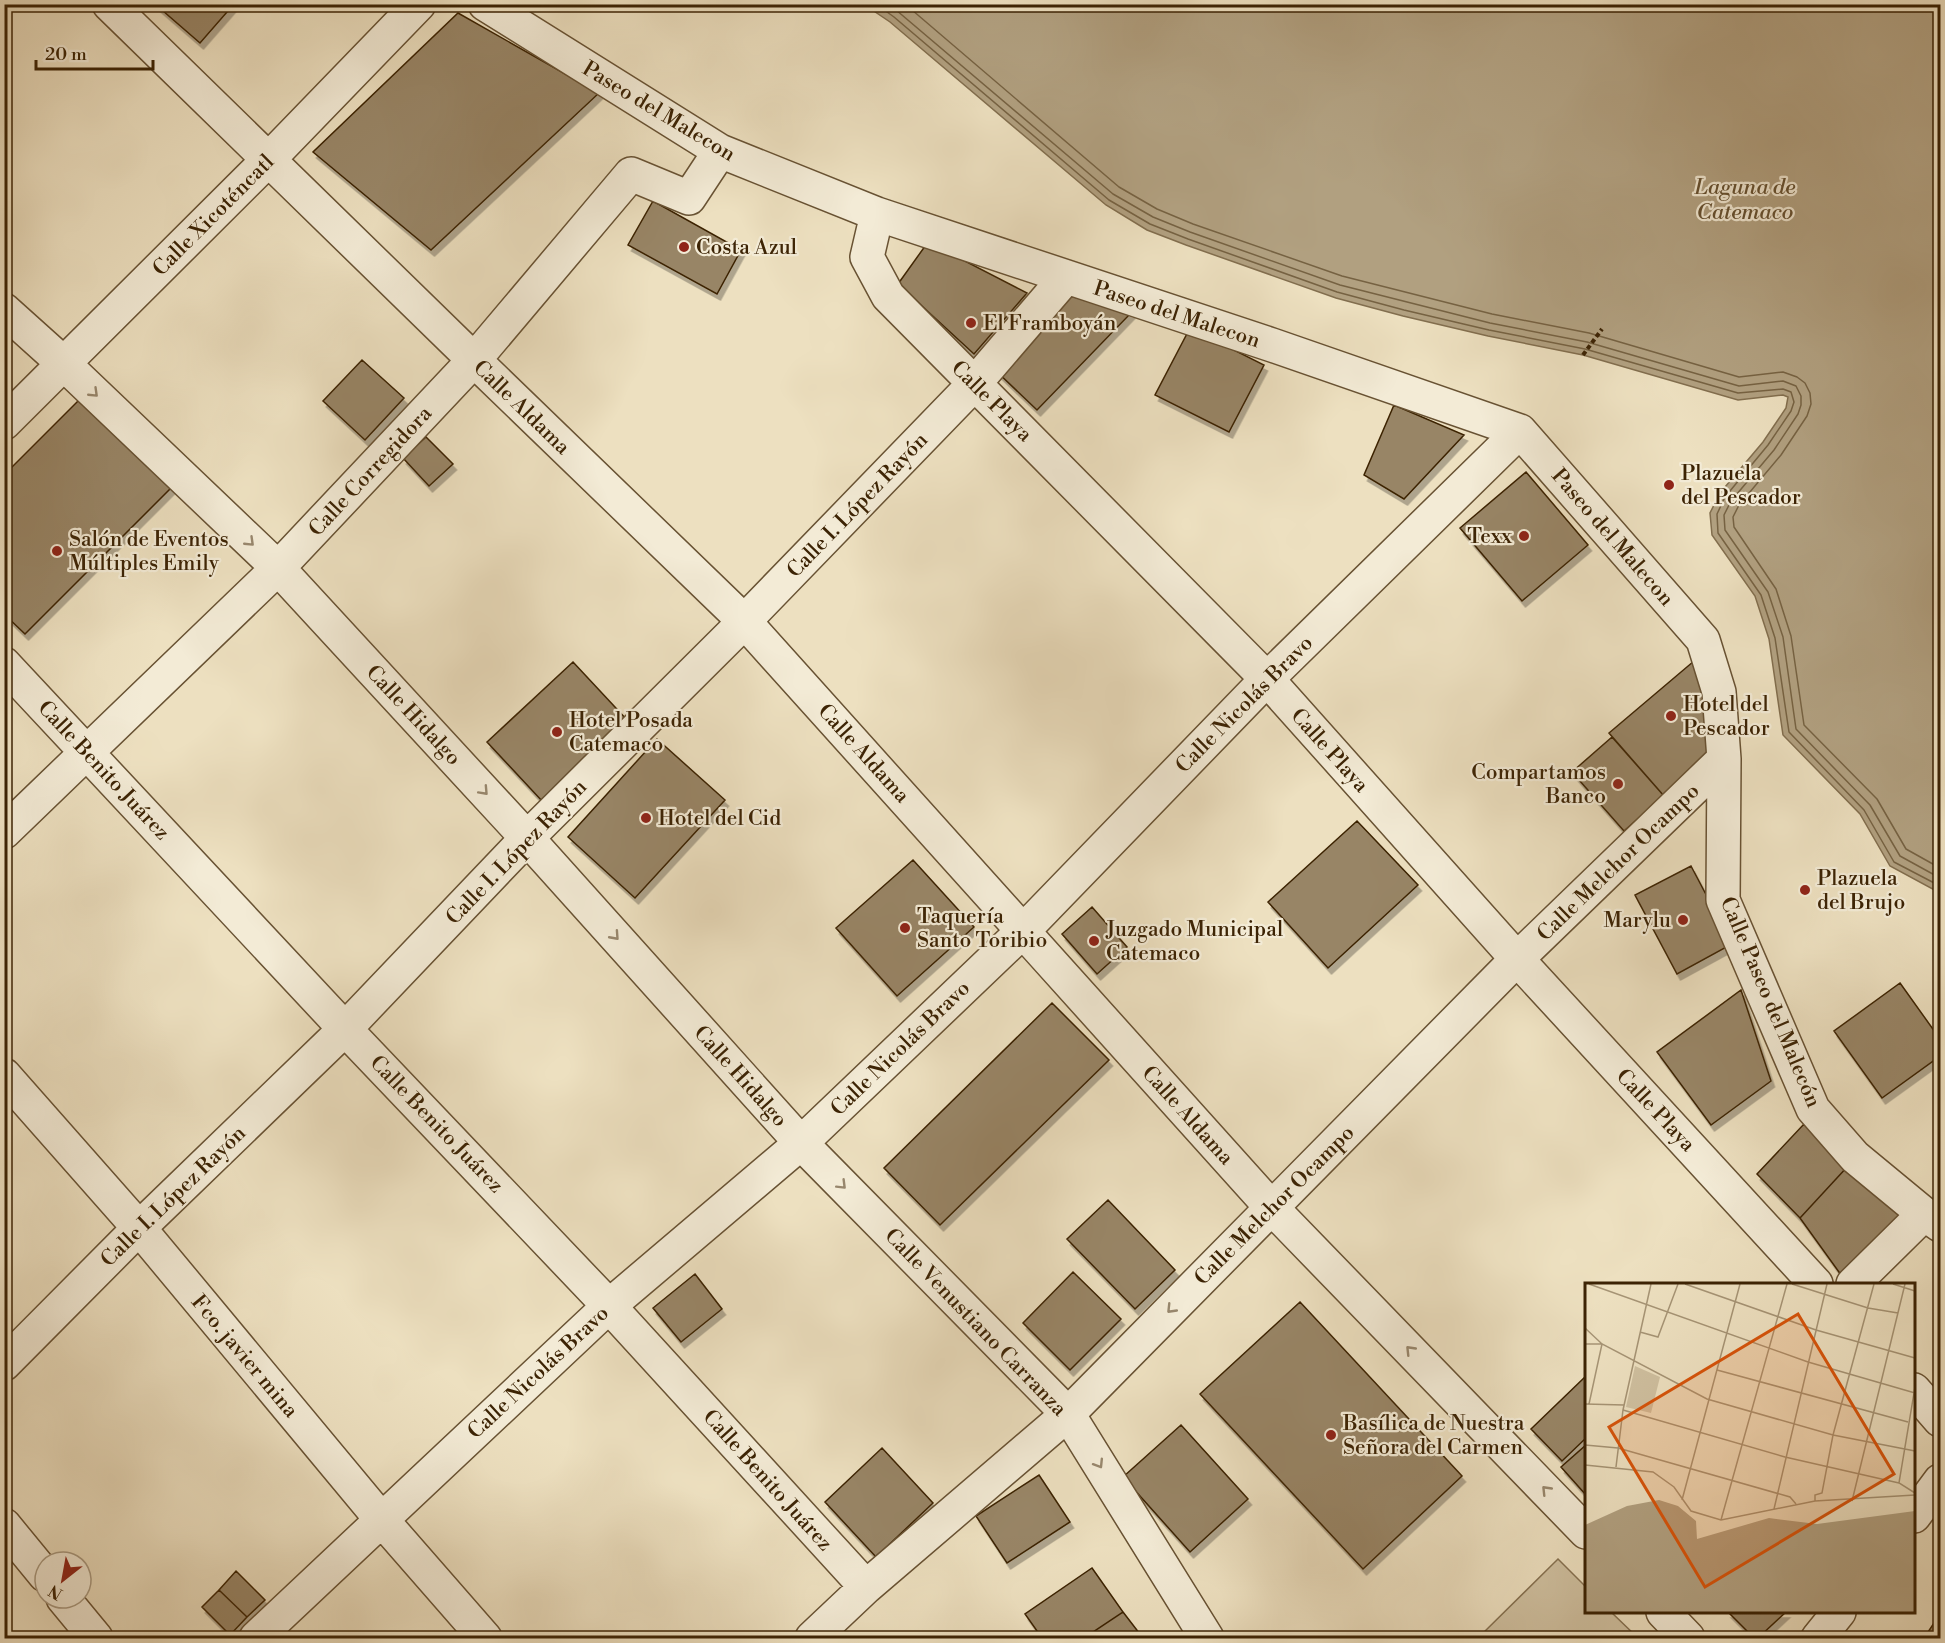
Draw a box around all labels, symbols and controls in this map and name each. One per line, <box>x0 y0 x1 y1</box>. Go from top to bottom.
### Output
scale bar <box>36 33 153 71</box>
text: 20 m <box>45 43 87 66</box>
street label: Paseo del Malecon <box>577 56 740 168</box>
street label: Calle Xicoténcatl <box>147 149 280 282</box>
water label: Laguna de Catemaco <box>1694 174 1795 226</box>
place label: Costa Azul <box>696 235 797 261</box>
marker: Costa Azul <box>677 240 691 254</box>
street label: Paseo del Malecon <box>1090 276 1264 354</box>
place label: El Framboyán <box>983 311 1117 337</box>
marker: El Framboyán <box>964 316 978 330</box>
street label: Calle Aldama <box>467 355 575 461</box>
street label: Calle Playa <box>945 356 1038 448</box>
one-way arrow <box>87 385 98 396</box>
street label: Calle Corregidora <box>304 401 438 542</box>
street label: Calle I. López Rayón <box>782 427 934 584</box>
place label: Plazuela del Pescador <box>1681 461 1801 511</box>
street label: Paseo del Malecon <box>1545 464 1679 612</box>
marker: Plazuela del Pescador <box>1662 478 1676 492</box>
place label: Texx <box>1467 524 1512 550</box>
place label: Salón de Eventos Múltiples Emily <box>69 527 229 577</box>
marker: Texx <box>1517 529 1531 543</box>
one-way arrow <box>243 534 254 545</box>
marker: Salón de Eventos Múltiples Emily <box>50 544 64 558</box>
street label: Calle Nicolás Bravo <box>1171 631 1319 779</box>
street label: Calle Hidalgo <box>360 660 466 771</box>
place label: Hotel del Pescador <box>1683 692 1770 742</box>
street label: Calle Benito Juárez <box>32 695 175 846</box>
street label: Calle Aldama <box>812 699 915 809</box>
street label: Calle Playa <box>1285 703 1374 798</box>
place label: Hotel Posada Catemaco <box>569 708 693 758</box>
marker: Hotel del Pescador <box>1664 709 1678 723</box>
marker: Hotel Posada Catemaco <box>550 725 564 739</box>
place label: Compartamos Banco <box>1471 760 1606 810</box>
street label: Calle I. López Rayón <box>441 774 593 931</box>
marker: Compartamos Banco <box>1611 777 1625 791</box>
street label: Calle Melchor Ocampo <box>1532 778 1705 947</box>
one-way arrow <box>477 784 488 795</box>
place label: Hotel del Cid <box>658 806 781 832</box>
marker: Hotel del Cid <box>639 811 653 825</box>
place label: Plazuela del Brujo <box>1817 866 1905 916</box>
marker: Plazuela del Brujo <box>1798 883 1812 897</box>
street label: Calle Paseo del Malecón <box>1714 893 1826 1112</box>
place label: Taquería Santo Toribio <box>917 904 1047 954</box>
place label: Marylu <box>1604 908 1671 934</box>
marker: Marylu <box>1676 913 1690 927</box>
place label: Juzgado Municipal Catemaco <box>1105 917 1283 967</box>
marker: Taquería Santo Toribio <box>898 921 912 935</box>
one-way arrow <box>608 929 619 940</box>
marker: Juzgado Municipal Catemaco <box>1087 934 1101 948</box>
street label: Calle Nicolás Bravo <box>826 976 976 1122</box>
street label: Calle Hidalgo <box>688 1021 793 1133</box>
street label: Calle Benito Juárez <box>364 1050 509 1199</box>
street label: Calle Aldama <box>1136 1061 1239 1171</box>
street label: Calle Playa <box>1610 1064 1701 1158</box>
street label: Calle I. López Rayón <box>96 1120 252 1273</box>
street label: Calle Melchor Ocampo <box>1189 1120 1360 1291</box>
one-way arrow <box>835 1178 846 1188</box>
street label: Calle Venustiano Carranza <box>879 1223 1072 1422</box>
inset map <box>1585 1283 1915 1613</box>
street label: Fco. javier mina <box>185 1290 304 1424</box>
street label: Calle Nicolás Bravo <box>463 1301 615 1445</box>
one-way arrow <box>1167 1303 1178 1313</box>
one-way arrow <box>1406 1347 1417 1357</box>
street label: Calle Benito Juárez <box>697 1405 838 1557</box>
place label: Basílica de Nuestra Señora del Carmen <box>1342 1411 1525 1461</box>
marker: Basílica de Nuestra Señora del Carmen <box>1324 1428 1338 1442</box>
one-way arrow <box>1091 1458 1103 1468</box>
one-way arrow <box>1542 1487 1553 1498</box>
north arrow <box>33 1550 93 1610</box>
text: N <box>45 1580 66 1604</box>

